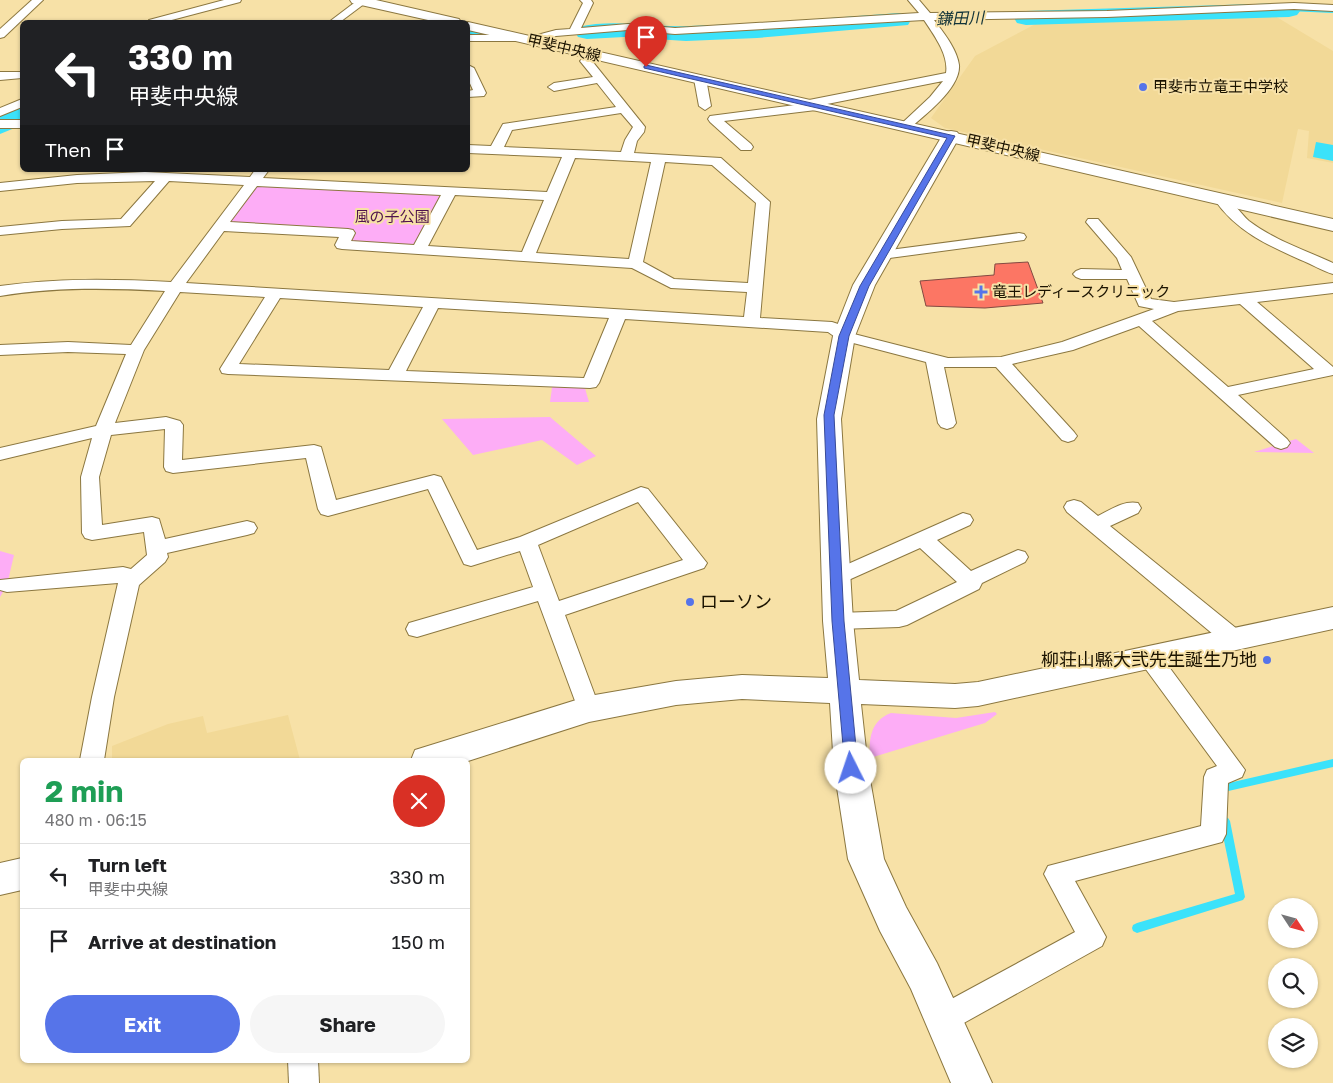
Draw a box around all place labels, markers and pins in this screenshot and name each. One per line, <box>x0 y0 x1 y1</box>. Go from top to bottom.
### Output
pin <box>625 16 667 67</box>
place label: 甲斐市立竜王中学校 <box>1153 77 1288 95</box>
marker: 甲斐市立竜王中学校 <box>1137 81 1149 93</box>
place label: 竜王レディースクリニック <box>992 282 1170 300</box>
marker: 竜王レディースクリニック <box>974 285 988 299</box>
place label: ローソン <box>700 590 772 612</box>
marker: ローソン <box>684 596 696 608</box>
place label: 柳荘山縣大弐先生誕生乃地 <box>1041 648 1257 670</box>
marker: 柳荘山縣大弐先生誕生乃地 <box>1261 654 1273 666</box>

